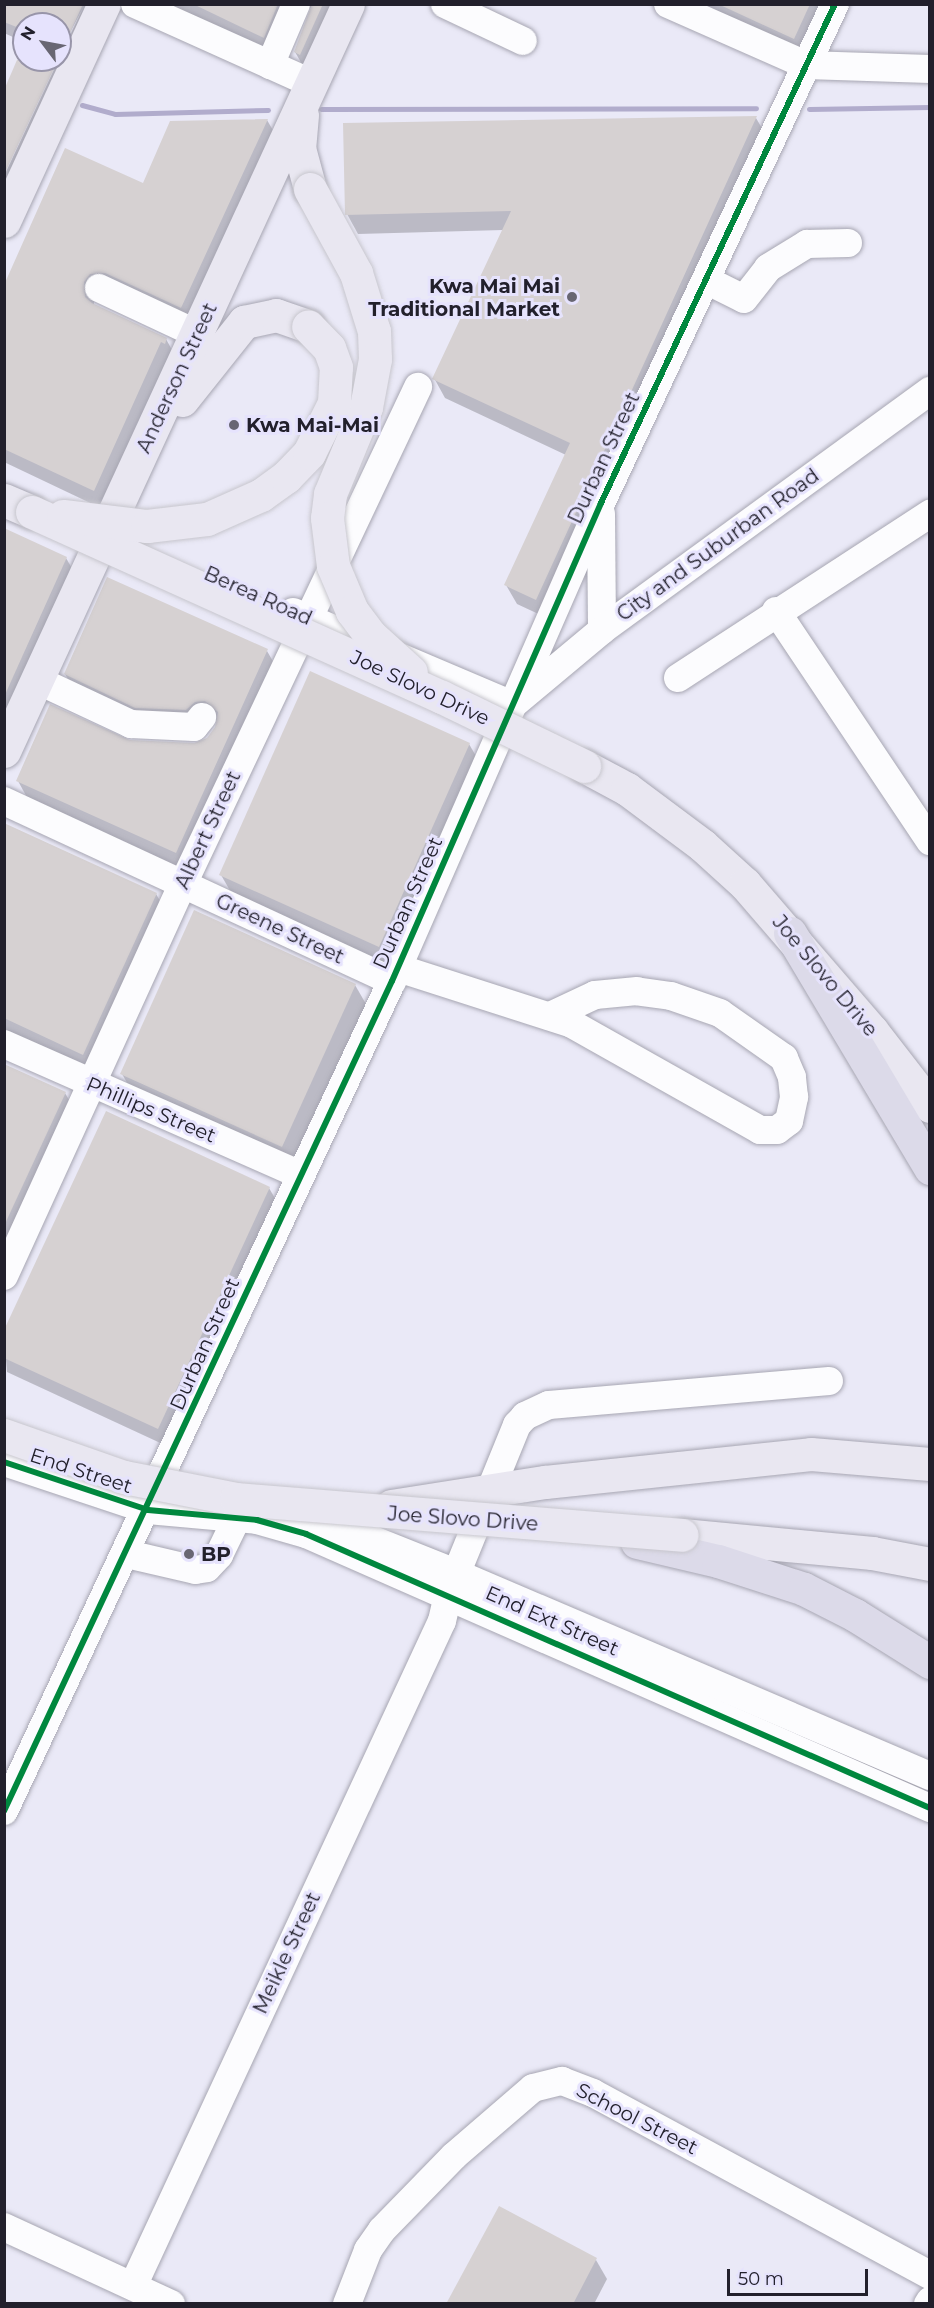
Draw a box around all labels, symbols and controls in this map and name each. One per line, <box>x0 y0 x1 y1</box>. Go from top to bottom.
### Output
north arrow <box>12 12 72 72</box>
text: N <box>17 23 39 44</box>
place label: Kwa Mai Mai Traditional Market <box>368 274 560 321</box>
marker: Kwa Mai Mai Traditional Market <box>565 290 579 304</box>
street label: Anderson Street <box>132 299 222 457</box>
street label: Durban Street <box>563 388 645 528</box>
place label: Kwa Mai-Mai <box>246 413 379 437</box>
marker: Kwa Mai-Mai <box>227 418 241 432</box>
street label: City and Suburban Road <box>612 464 824 626</box>
street label: Berea Road <box>200 561 316 631</box>
street label: Joe Slovo Drive <box>347 645 493 731</box>
street label: Albert Street <box>170 767 246 893</box>
street label: Durban Street <box>368 833 448 973</box>
street label: Greene Street <box>212 889 348 969</box>
street label: Joe Slovo Drive <box>767 911 883 1041</box>
street label: Phillips Street <box>83 1072 219 1148</box>
street label: Durban Street <box>165 1274 245 1414</box>
street label: End Street <box>27 1443 135 1499</box>
street label: Joe Slovo Drive <box>387 1502 539 1536</box>
place label: BP <box>201 1542 231 1566</box>
marker: BP <box>182 1547 196 1561</box>
street label: End Ext Street <box>482 1581 622 1661</box>
street label: Meikle Street <box>248 1888 326 2018</box>
street label: School Street <box>572 2078 702 2160</box>
scale bar <box>730 2257 871 2295</box>
text: 50 m <box>738 2268 784 2290</box>

